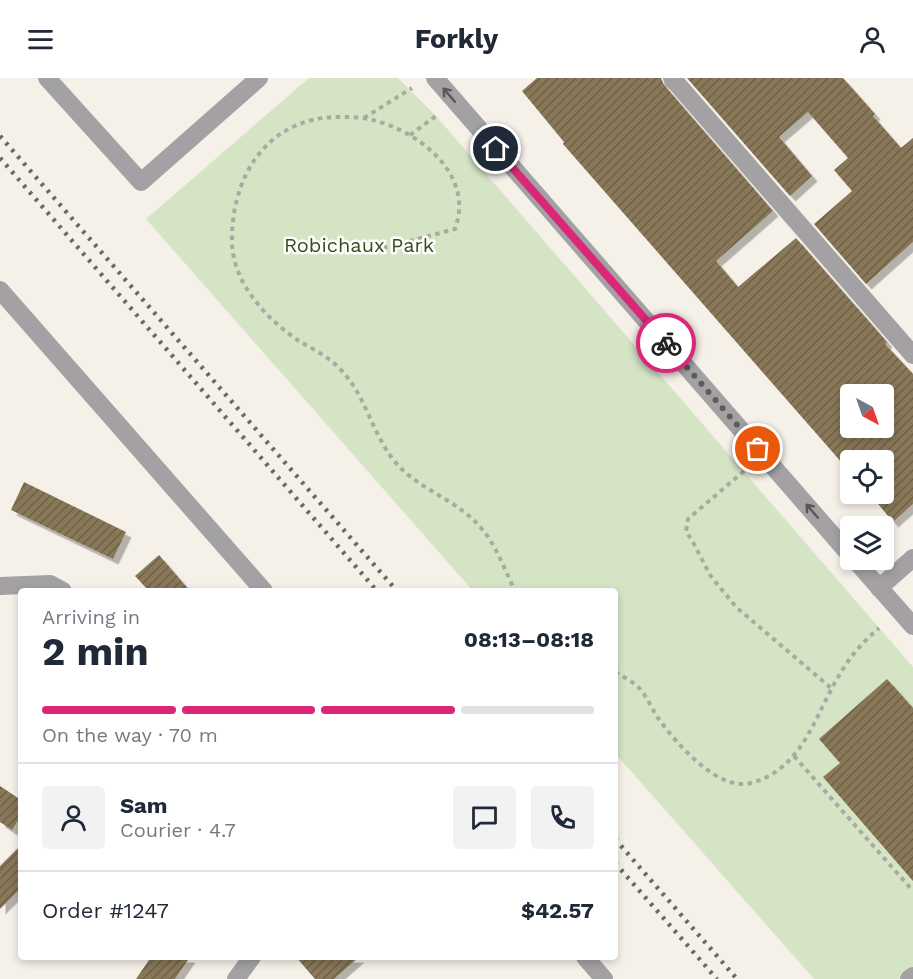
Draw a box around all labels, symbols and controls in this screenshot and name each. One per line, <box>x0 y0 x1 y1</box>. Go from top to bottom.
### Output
icon: menu <box>24 23 57 56</box>
text: Forkly <box>415 23 498 55</box>
icon: person <box>856 23 889 56</box>
one-way arrow <box>443 87 456 103</box>
pin <box>470 123 521 174</box>
icon: home <box>479 132 512 165</box>
park label: Robichaux Park <box>284 233 434 257</box>
courier <box>636 313 696 373</box>
icon: bike <box>650 327 683 360</box>
north arrow <box>840 384 894 438</box>
map controls <box>840 384 894 570</box>
pin <box>732 423 783 474</box>
icon: bag <box>741 432 774 465</box>
button: locate <box>840 450 894 504</box>
one-way arrow <box>805 504 819 519</box>
button: layers <box>840 516 894 570</box>
text: Arriving in <box>42 605 140 629</box>
text: 08:13–08:18 <box>464 627 594 652</box>
text: 2 min <box>42 629 149 674</box>
text: On the way · 70 m <box>42 723 218 747</box>
button: person <box>42 786 105 849</box>
button: chat <box>453 786 516 849</box>
button: phone <box>531 786 594 849</box>
text: Sam <box>120 793 168 818</box>
text: Courier · 4.7 <box>120 818 236 842</box>
text: Order #1247 <box>42 898 169 923</box>
text: $42.57 <box>521 898 594 923</box>

